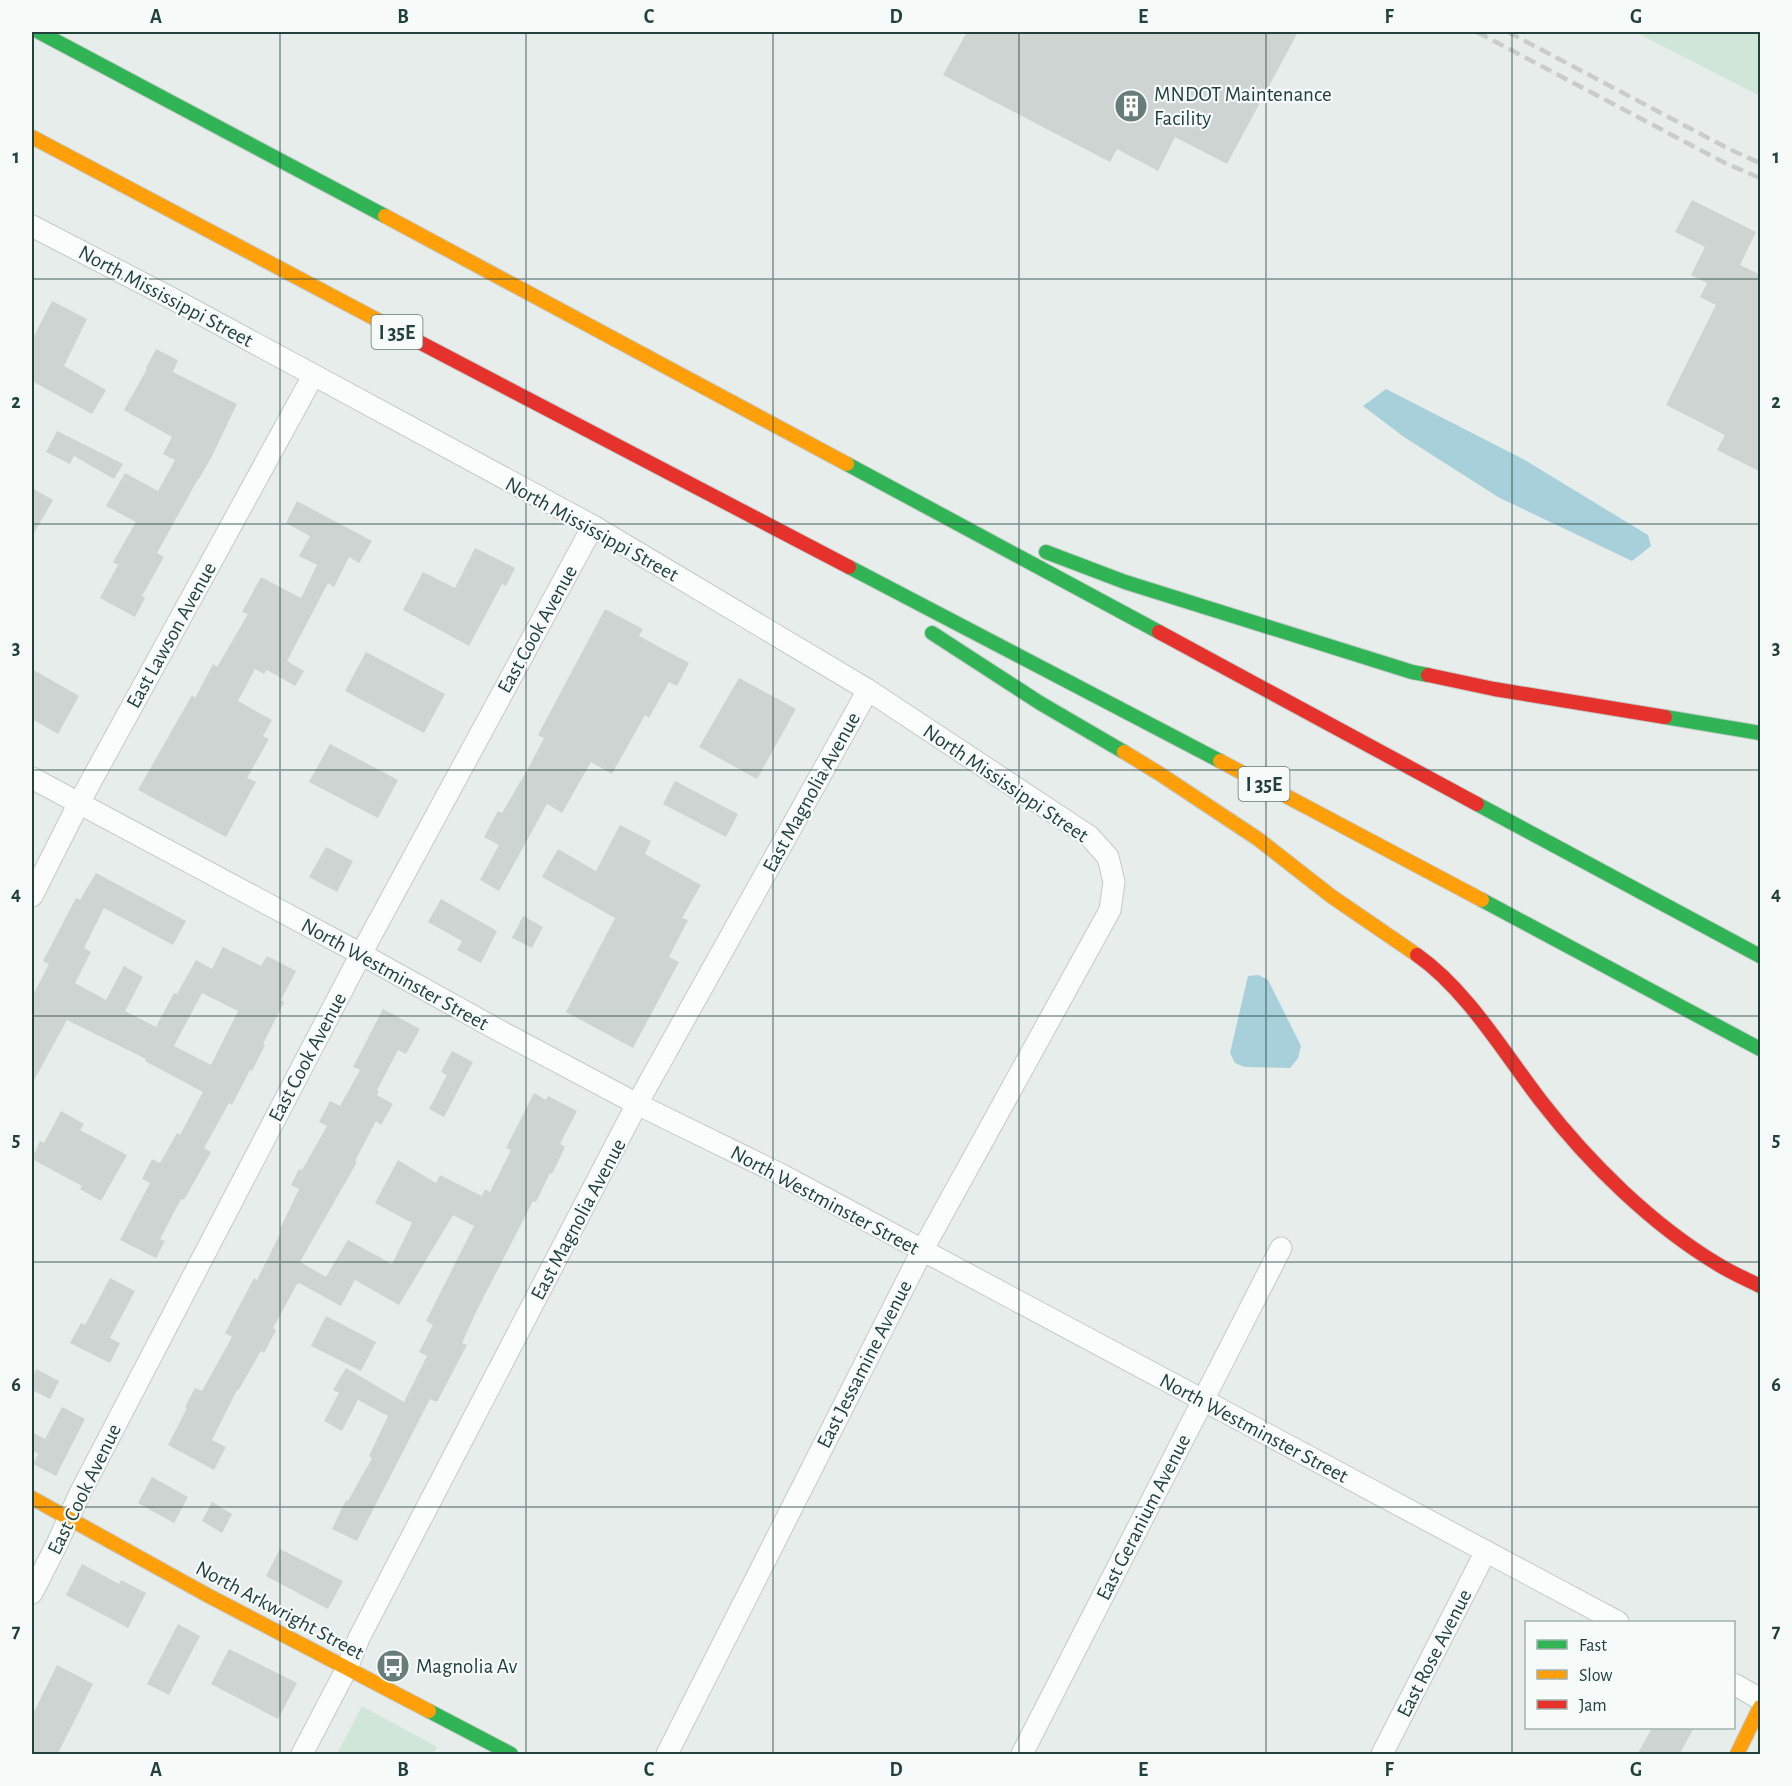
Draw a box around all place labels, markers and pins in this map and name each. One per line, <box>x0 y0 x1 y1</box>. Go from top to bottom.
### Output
place label: MNDOT Maintenance Facility <box>1154 84 1332 129</box>
building icon: MNDOT Maintenance Facility <box>1113 88 1149 124</box>
bus stop icon: Magnolia Av <box>375 1648 411 1684</box>
place label: Magnolia Av <box>416 1656 518 1677</box>

